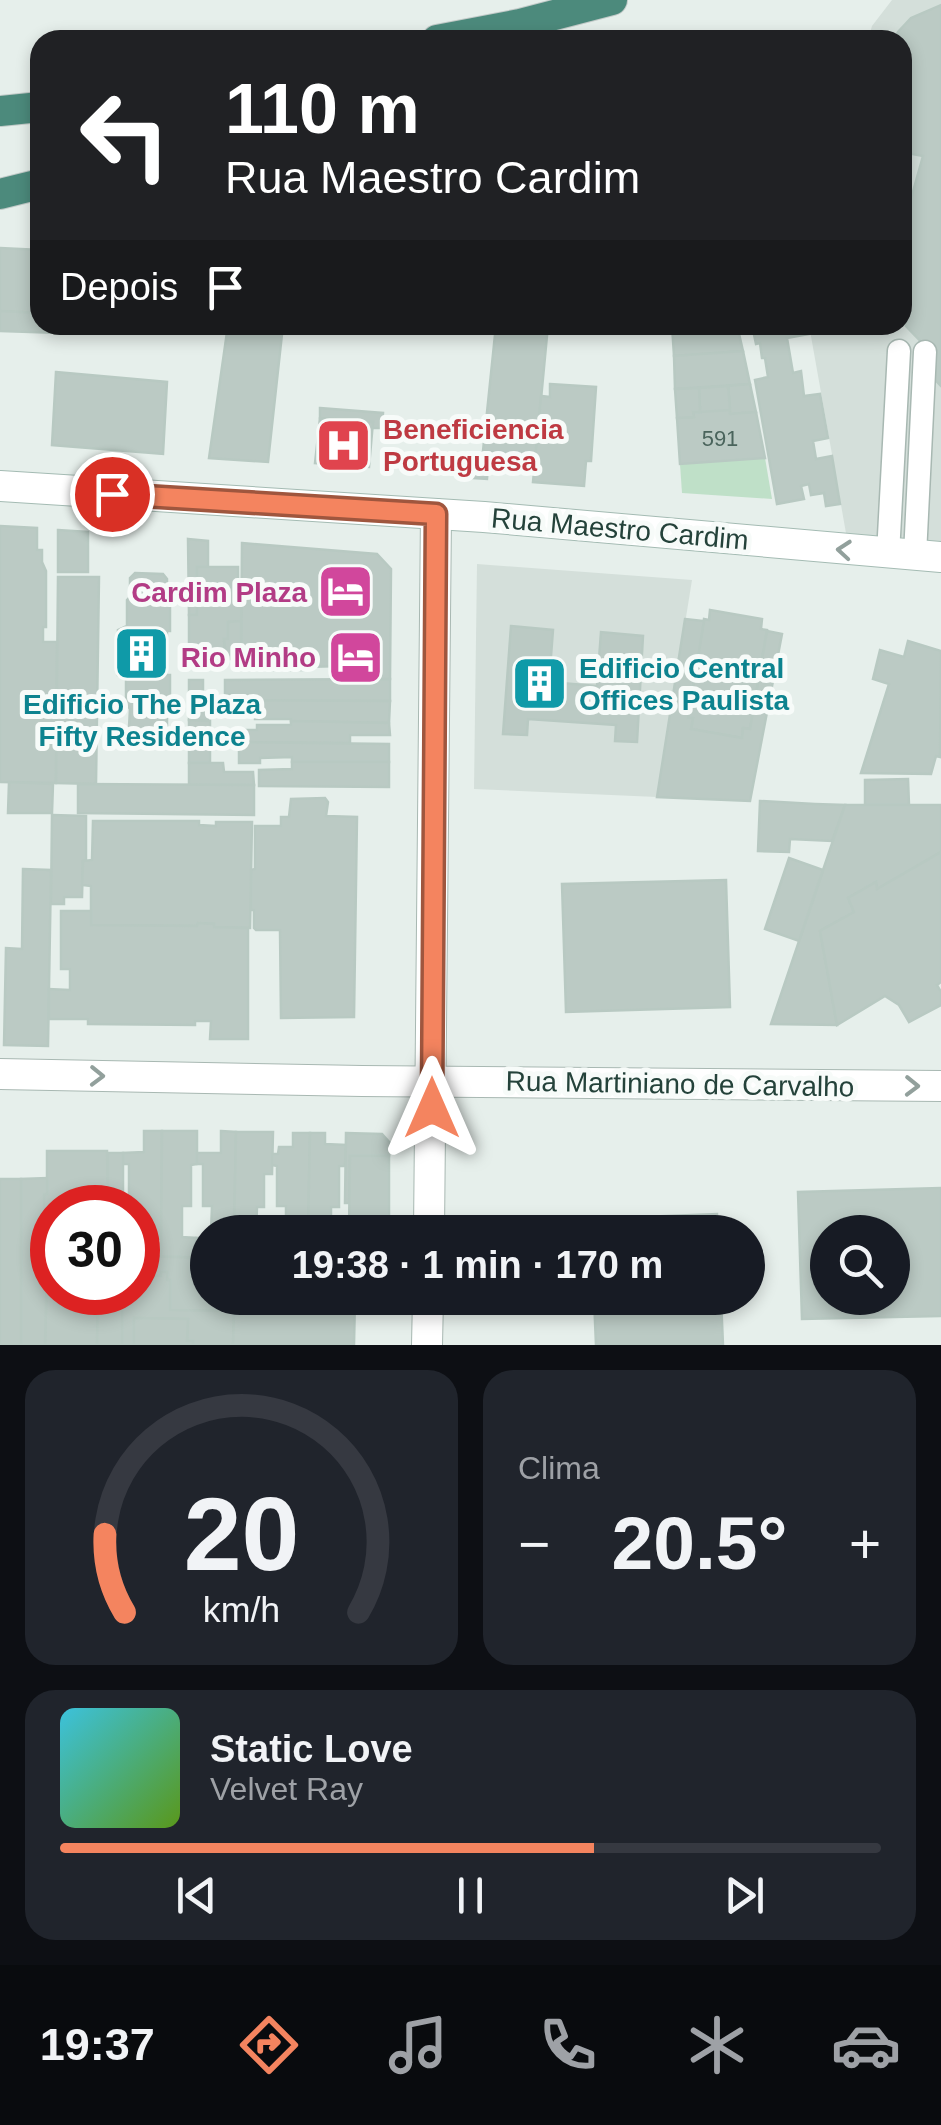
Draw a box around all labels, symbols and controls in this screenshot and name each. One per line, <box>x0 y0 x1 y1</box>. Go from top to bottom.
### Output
icon: left <box>60 70 190 200</box>
text: 110 m <box>225 70 420 148</box>
text: Rua Maestro Cardim <box>225 152 640 203</box>
icon: arrive <box>198 260 253 315</box>
text: Depois <box>60 266 178 308</box>
place label: Beneficiencia Portuguesa <box>383 414 564 477</box>
hospital icon: Beneficiencia Portuguesa <box>314 415 374 475</box>
house number: 591 <box>702 426 738 451</box>
pin <box>70 452 155 537</box>
icon: arrive <box>85 467 140 522</box>
street label: Rua Maestro Cardim <box>490 502 750 556</box>
one-way arrow <box>835 539 851 561</box>
hotel icon: Cardim Plaza <box>316 562 376 622</box>
place label: Cardim Plaza <box>131 577 307 608</box>
building icon: Edificio The Plaza Fifty Residence <box>112 623 172 683</box>
hotel icon: Rio Minho <box>325 627 385 687</box>
place label: Rio Minho <box>181 642 316 673</box>
place label: Edificio Central Offices Paulista <box>579 653 790 716</box>
building icon: Edificio Central Offices Paulista <box>510 654 570 714</box>
place label: Edificio The Plaza Fifty Residence <box>23 689 261 752</box>
position arrow <box>380 1056 484 1160</box>
one-way arrow <box>90 1065 106 1086</box>
street label: Rua Martiniano de Carvalho <box>505 1065 855 1103</box>
one-way arrow <box>906 1075 921 1097</box>
speed limit sign: 30 <box>30 1185 160 1315</box>
map controls <box>810 1215 910 1315</box>
button: search <box>810 1215 910 1315</box>
text: 19:38 · 1 min · 170 m <box>292 1244 663 1286</box>
text: Clima <box>518 1450 600 1486</box>
text: 20 <box>184 1476 299 1592</box>
text: 20.5° <box>612 1501 787 1585</box>
text: − <box>518 1513 550 1575</box>
text: + <box>849 1513 881 1575</box>
text: km/h <box>203 1590 280 1630</box>
text: Static Love <box>210 1728 413 1770</box>
text: Velvet Ray <box>210 1771 363 1807</box>
icon: previous <box>169 1868 224 1923</box>
icon: pause <box>443 1868 498 1923</box>
icon: next <box>717 1868 772 1923</box>
icon: directions <box>234 2010 304 2080</box>
icon: music <box>383 2010 453 2080</box>
icon: phone <box>533 2010 603 2080</box>
icon: climate <box>682 2010 752 2080</box>
icon: car <box>831 2010 901 2080</box>
text: 19:37 <box>40 2019 155 2070</box>

